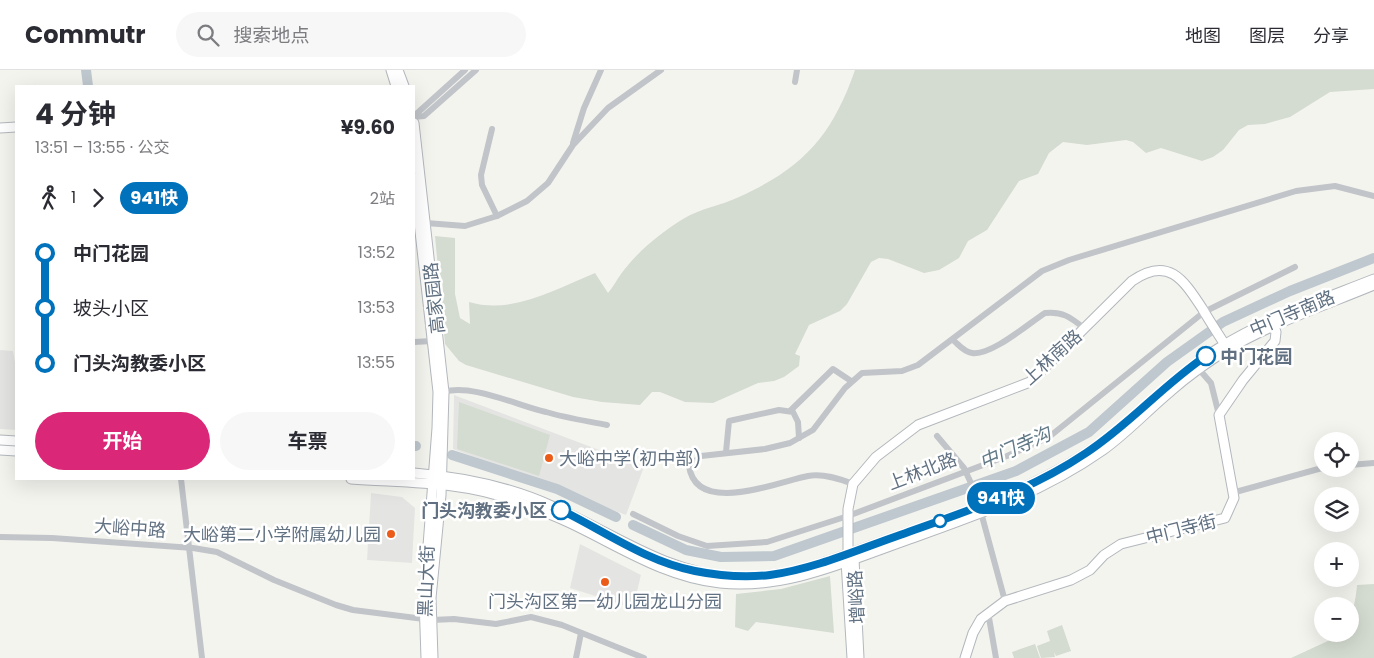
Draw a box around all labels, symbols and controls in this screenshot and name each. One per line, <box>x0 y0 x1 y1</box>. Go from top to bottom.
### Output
search box <box>176 12 526 57</box>
text: Commutr <box>25 18 146 51</box>
icon: search <box>194 21 222 49</box>
text: 搜索地点 <box>234 22 310 49</box>
text: 地图 <box>1185 23 1221 48</box>
text: 图层 <box>1249 23 1285 48</box>
text: 分享 <box>1313 23 1349 48</box>
text: 4 分钟 <box>35 95 116 134</box>
text: ¥9.60 <box>341 114 395 141</box>
text: 13:51 – 13:55 · 公交 <box>35 136 169 159</box>
icon: walk <box>35 184 63 212</box>
icon: forward <box>84 184 112 212</box>
text: 941快 <box>130 185 178 210</box>
text: 1 <box>71 186 76 209</box>
text: 2站 <box>370 187 395 210</box>
text: 中门花园 <box>73 240 149 267</box>
text: 13:52 <box>358 241 395 264</box>
street label: 高家园路 <box>418 261 450 335</box>
street label: 中门寺南路 <box>1246 284 1338 342</box>
text: 坡头小区 <box>73 295 149 322</box>
text: 13:53 <box>358 296 395 319</box>
street label: 上林南路 <box>1017 324 1087 390</box>
place label: 中门花园 <box>1220 344 1292 369</box>
marker: 中门花园 <box>1196 346 1216 366</box>
text: 门头沟教委小区 <box>73 350 206 377</box>
text: 13:55 <box>357 351 395 374</box>
button: 开始 <box>35 412 210 470</box>
button: 车票 <box>220 412 395 470</box>
water label: 中门寺沟 <box>975 419 1057 476</box>
map controls <box>1314 432 1359 642</box>
button: locate <box>1314 432 1359 477</box>
place label: 大峪中学(初中部) <box>559 446 701 471</box>
street label: 上林北路 <box>884 446 960 496</box>
marker: 大峪中学(初中部) <box>543 452 555 464</box>
line badge: 941快 <box>966 482 1036 514</box>
text: 941快 <box>977 485 1025 510</box>
button: layers <box>1314 487 1359 532</box>
place label: 门头沟教委小区 <box>421 498 547 523</box>
marker: 门头沟教委小区 <box>551 500 571 520</box>
street label: 中门寺街 <box>1143 508 1219 550</box>
street label: 大峪中路 <box>93 513 167 543</box>
unlabelled marker <box>933 514 947 528</box>
place label: 大峪第二小学附属幼儿园 <box>183 522 381 547</box>
marker: 大峪第二小学附属幼儿园 <box>385 528 397 540</box>
button: + <box>1314 542 1359 587</box>
street label: 黑山大街 <box>412 545 440 617</box>
street label: 增峪路 <box>842 569 870 625</box>
marker: 门头沟区第一幼儿园龙山分园 <box>599 576 611 588</box>
place label: 门头沟区第一幼儿园龙山分园 <box>488 589 722 614</box>
button: − <box>1314 597 1359 642</box>

